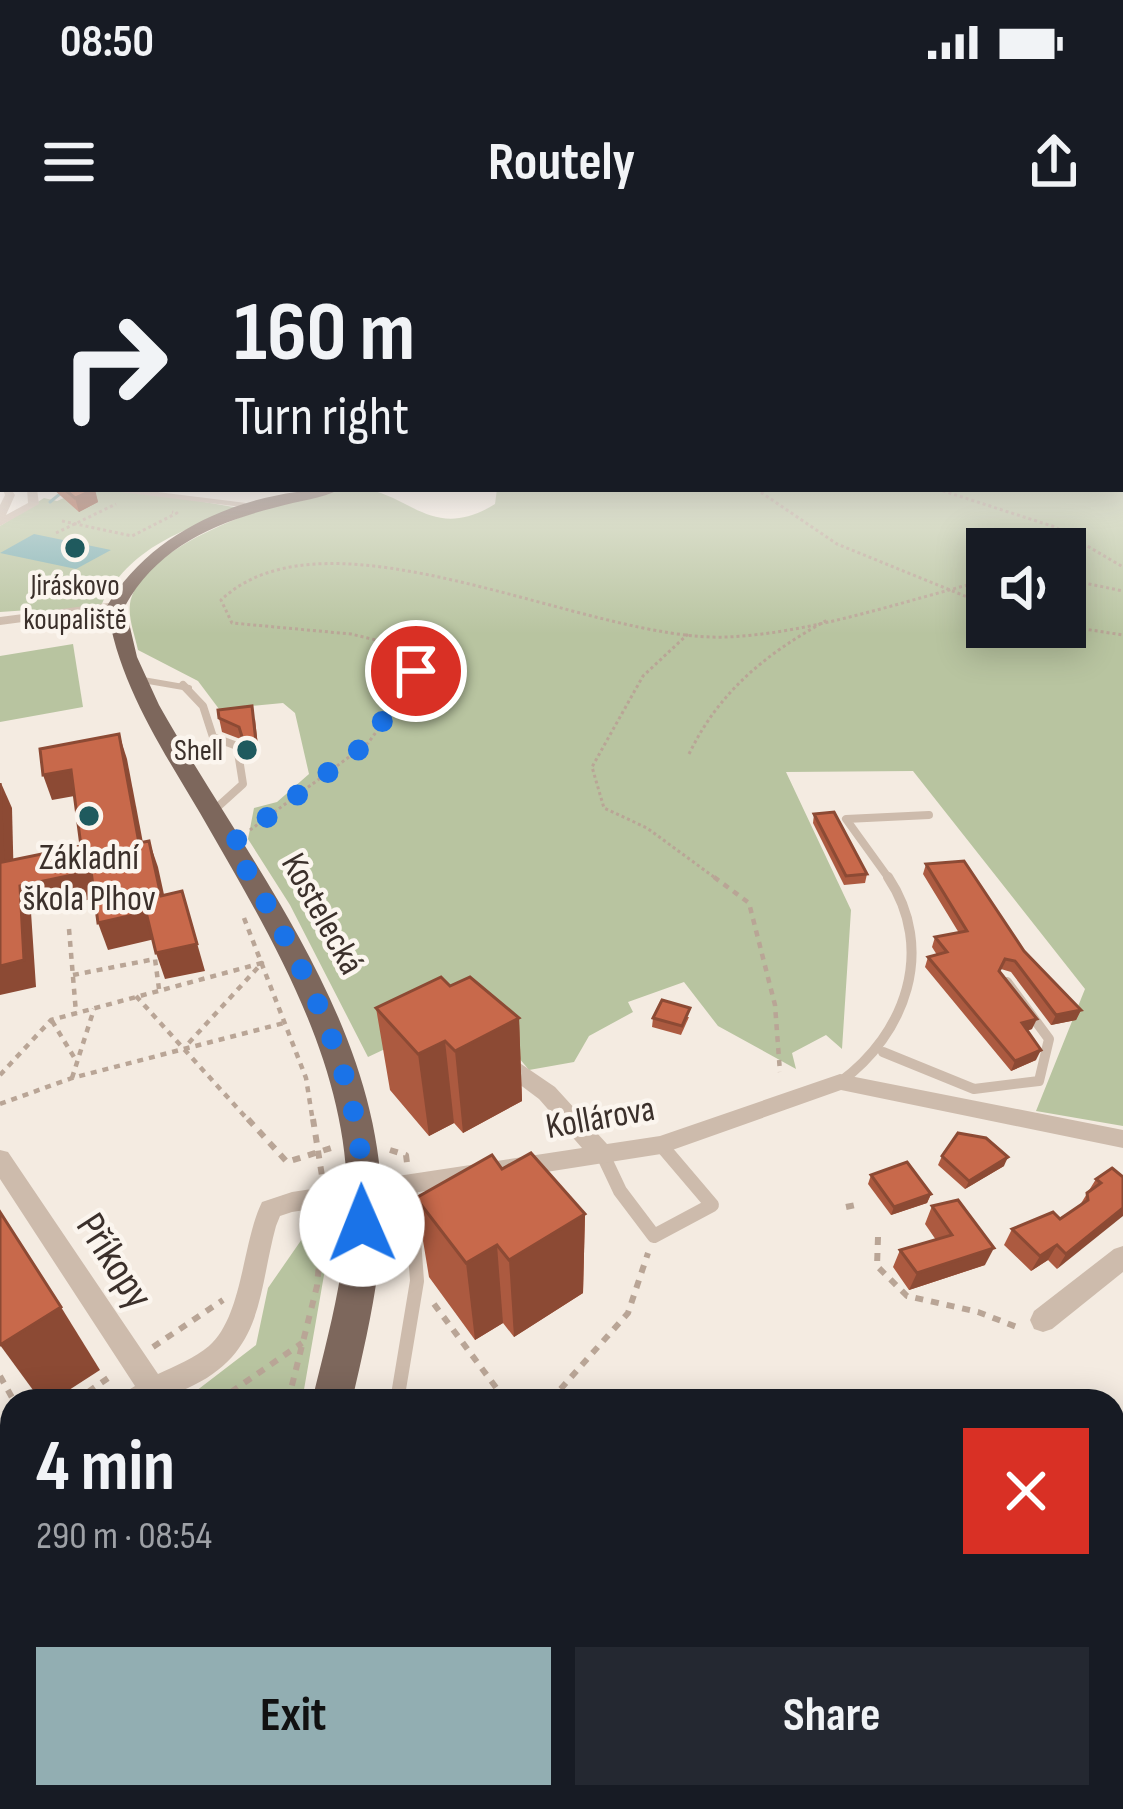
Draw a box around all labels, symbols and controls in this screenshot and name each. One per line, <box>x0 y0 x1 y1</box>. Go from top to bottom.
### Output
text: 08:50 <box>60 15 154 70</box>
icon: menu <box>36 129 102 195</box>
icon: share <box>1021 129 1087 195</box>
text: Routely <box>488 130 635 195</box>
text: 160 m <box>234 283 415 384</box>
icon: right <box>36 288 192 444</box>
text: Turn right <box>234 385 409 450</box>
map controls <box>966 528 1086 648</box>
button: sound <box>966 528 1086 648</box>
marker: Jiráskovo koupaliště <box>62 535 88 561</box>
place label: Jiráskovo koupaliště <box>23 568 127 638</box>
pin <box>365 620 467 722</box>
icon: arrive <box>383 638 449 704</box>
place label: Shell <box>174 733 223 769</box>
marker: Shell <box>234 737 260 763</box>
marker: Základní škola Plhov <box>76 803 102 829</box>
place label: Základní škola Plhov <box>22 837 156 921</box>
street label: Kostelecká <box>271 846 373 982</box>
street label: Kollárova <box>543 1088 658 1149</box>
position arrow <box>299 1161 425 1287</box>
street label: Příkopy <box>64 1204 164 1319</box>
text: 4 min <box>36 1424 175 1511</box>
button: close <box>963 1428 1089 1554</box>
text: 290 m · 08:54 <box>36 1513 212 1560</box>
button: Exit <box>36 1647 551 1785</box>
button: Share <box>575 1647 1089 1785</box>

